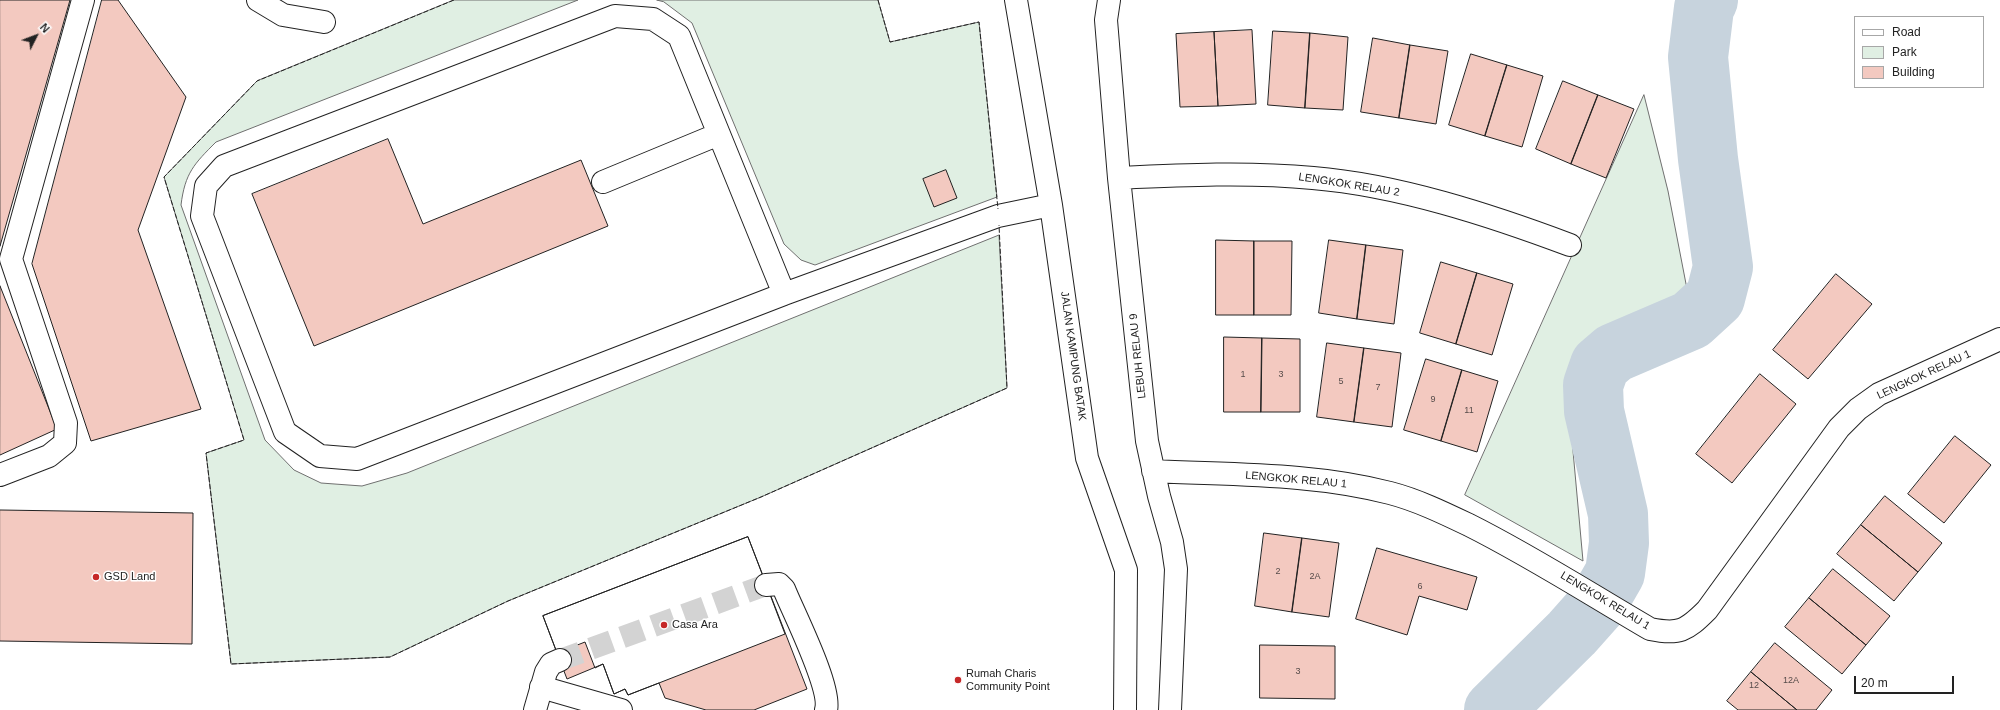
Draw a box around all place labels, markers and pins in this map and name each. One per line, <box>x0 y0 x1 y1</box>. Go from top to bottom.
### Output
place label: GSD Land <box>104 570 155 584</box>
marker: GSD Land <box>91 572 101 582</box>
place label: Casa Ara <box>672 618 718 632</box>
marker: Casa Ara <box>659 620 669 630</box>
place label: Rumah Charis Community Point <box>966 667 1050 693</box>
marker: Rumah Charis Community Point <box>953 675 963 685</box>

